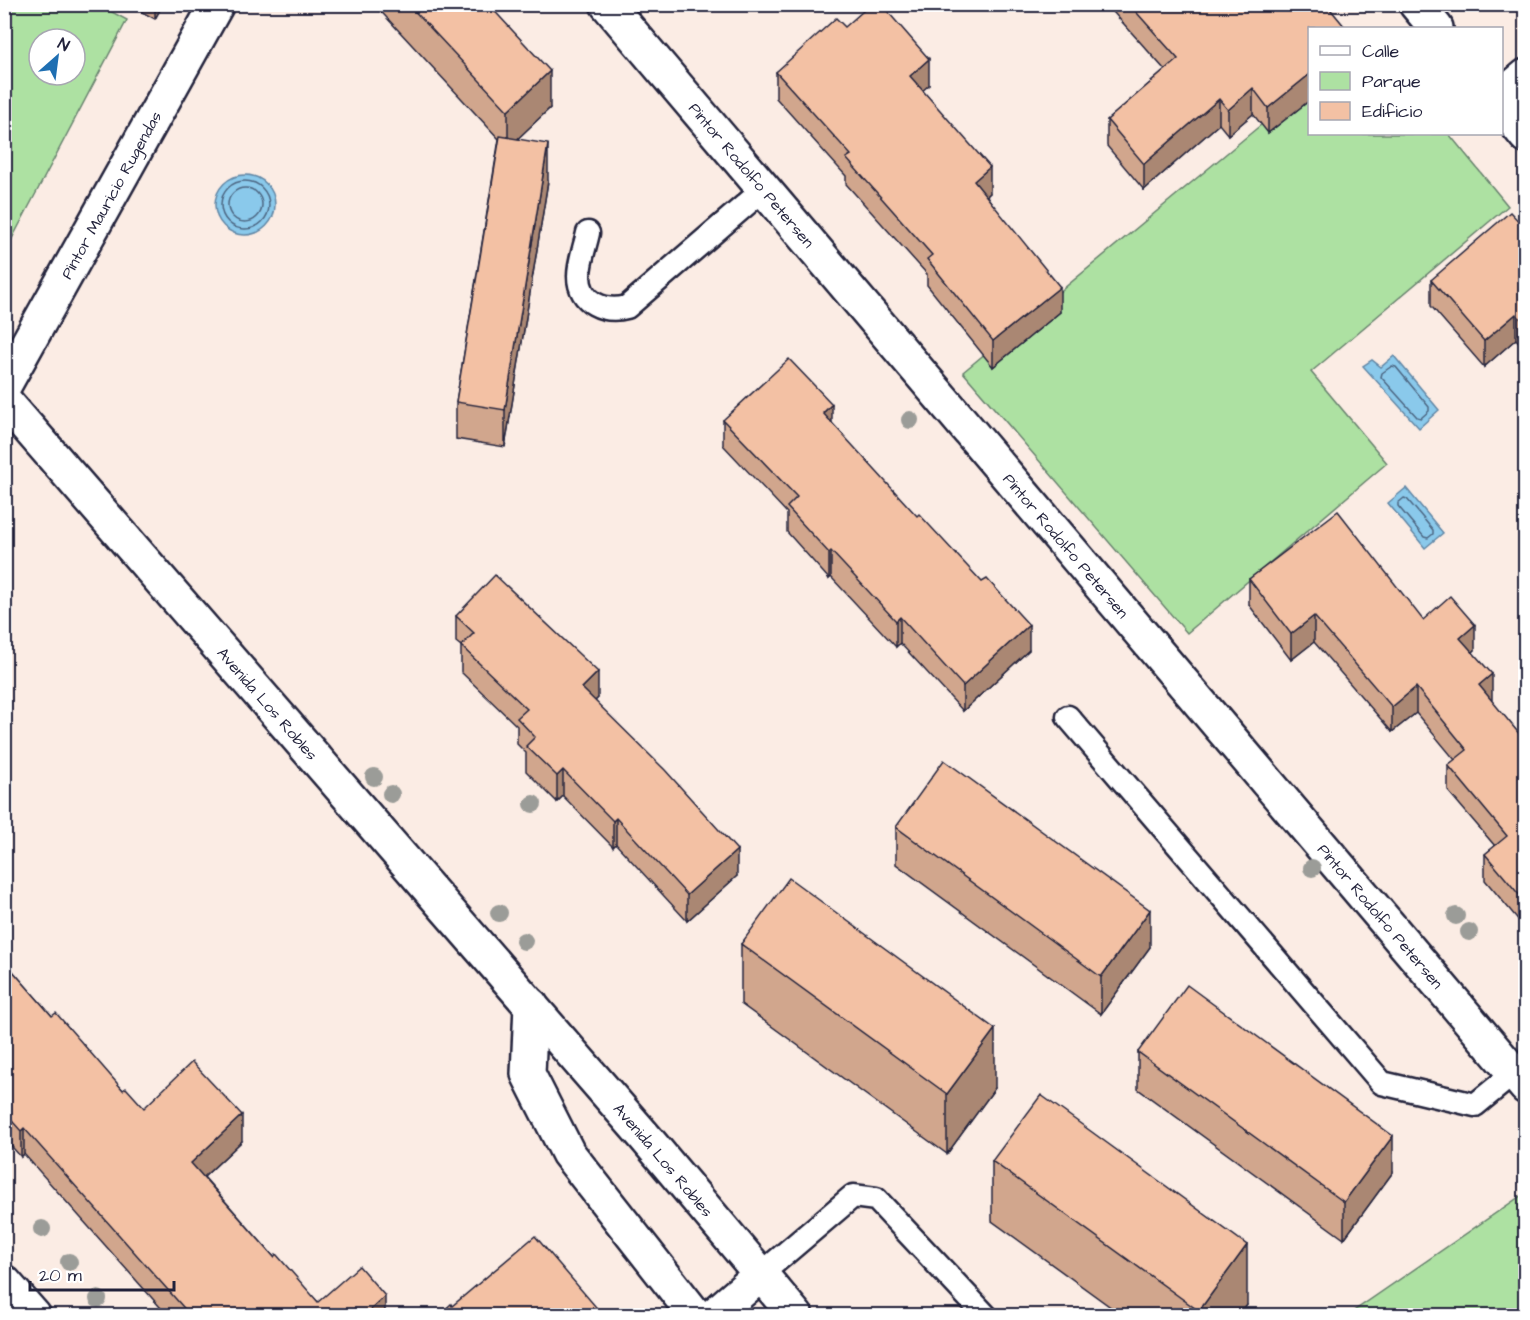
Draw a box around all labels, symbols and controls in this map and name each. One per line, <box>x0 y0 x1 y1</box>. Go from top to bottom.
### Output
north arrow <box>27 27 87 87</box>
legend <box>1308 27 1503 135</box>
text: N <box>54 33 73 57</box>
text: Calle <box>1362 39 1400 64</box>
text: Parque <box>1362 69 1421 94</box>
street label: Pintor Rodolfo Petersen <box>683 98 819 253</box>
text: Edificio <box>1362 99 1422 124</box>
street label: Pintor Mauricio Rugendas <box>56 107 167 283</box>
street label: Pintor Rodolfo Petersen <box>998 469 1133 623</box>
street label: Avenida Los Robles <box>212 643 322 765</box>
street label: Pintor Rodolfo Petersen <box>1312 839 1448 994</box>
street label: Avenida Los Robles <box>608 1098 718 1222</box>
scale bar <box>30 1254 174 1292</box>
text: 20 m <box>39 1263 82 1288</box>

